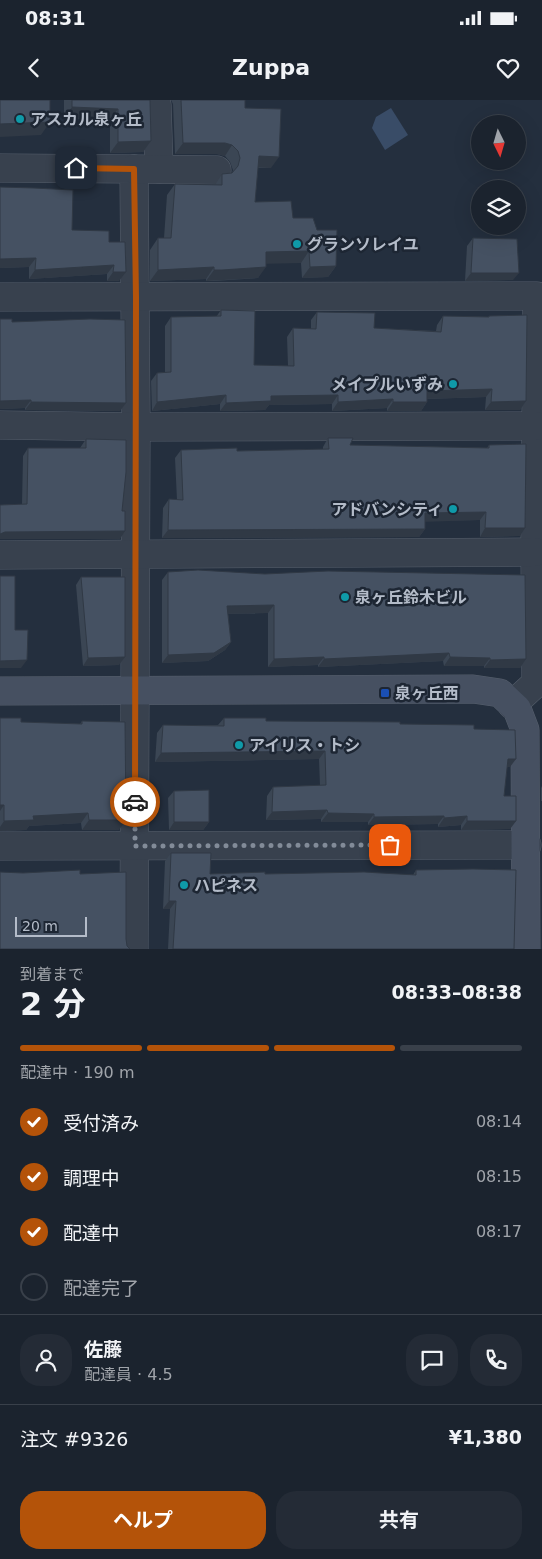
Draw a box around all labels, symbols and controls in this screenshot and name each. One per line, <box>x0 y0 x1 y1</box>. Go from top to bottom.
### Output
text: 08:31 <box>25 7 85 29</box>
icon: back <box>20 54 48 82</box>
icon: heart <box>494 54 522 82</box>
text: Zuppa <box>232 55 310 80</box>
place label: アスカル泉ヶ丘 <box>30 110 142 129</box>
marker: アスカル泉ヶ丘 <box>14 113 26 125</box>
north arrow <box>471 115 526 170</box>
map controls <box>471 115 526 235</box>
pin <box>55 147 97 189</box>
icon: home <box>62 154 90 182</box>
button: layers <box>471 180 526 235</box>
place label: グランソレイユ <box>307 235 419 254</box>
marker: グランソレイユ <box>291 238 303 250</box>
place label: メイプルいずみ <box>331 375 443 394</box>
marker: メイプルいずみ <box>447 378 459 390</box>
place label: アドバンシティ <box>331 500 443 519</box>
marker: アドバンシティ <box>447 503 459 515</box>
place label: 泉ヶ丘鈴木ビル <box>355 588 467 607</box>
marker: 泉ヶ丘鈴木ビル <box>339 591 351 603</box>
place label: 泉ヶ丘西 <box>395 684 459 703</box>
marker: 泉ヶ丘西 <box>379 687 391 699</box>
place label: アイリス・トシ <box>249 736 360 755</box>
marker: アイリス・トシ <box>233 739 245 751</box>
courier <box>110 777 160 827</box>
icon: car <box>121 788 149 816</box>
pin <box>369 824 411 866</box>
icon: bag <box>376 831 404 859</box>
place label: ハピネス <box>194 876 258 895</box>
marker: ハピネス <box>178 879 190 891</box>
scale bar <box>15 914 88 937</box>
text: 20 m <box>22 918 58 934</box>
text: 到着まで <box>20 965 84 984</box>
text: 08:33–08:38 <box>392 981 522 1003</box>
text: 2 分 <box>20 985 85 1023</box>
text: 配達中 · 190 m <box>20 1063 134 1082</box>
icon: check <box>20 1108 48 1136</box>
text: 受付済み <box>63 1112 139 1134</box>
text: 08:14 <box>476 1112 522 1131</box>
icon: check <box>20 1163 48 1191</box>
text: 調理中 <box>63 1167 120 1189</box>
text: 08:15 <box>476 1167 522 1186</box>
icon: check <box>20 1218 48 1246</box>
text: 配達中 <box>63 1222 120 1244</box>
text: 08:17 <box>476 1222 522 1241</box>
text: 配達完了 <box>63 1277 139 1299</box>
button: person <box>20 1334 72 1386</box>
button: chat <box>406 1334 458 1386</box>
button: phone <box>470 1334 522 1386</box>
text: 佐藤 <box>84 1338 122 1360</box>
text: 配達員 · 4.5 <box>84 1365 173 1384</box>
text: ¥1,380 <box>449 1426 522 1448</box>
text: 注文 #9326 <box>20 1428 128 1450</box>
button: ヘルプ <box>20 1491 266 1549</box>
button: 共有 <box>276 1491 522 1549</box>

